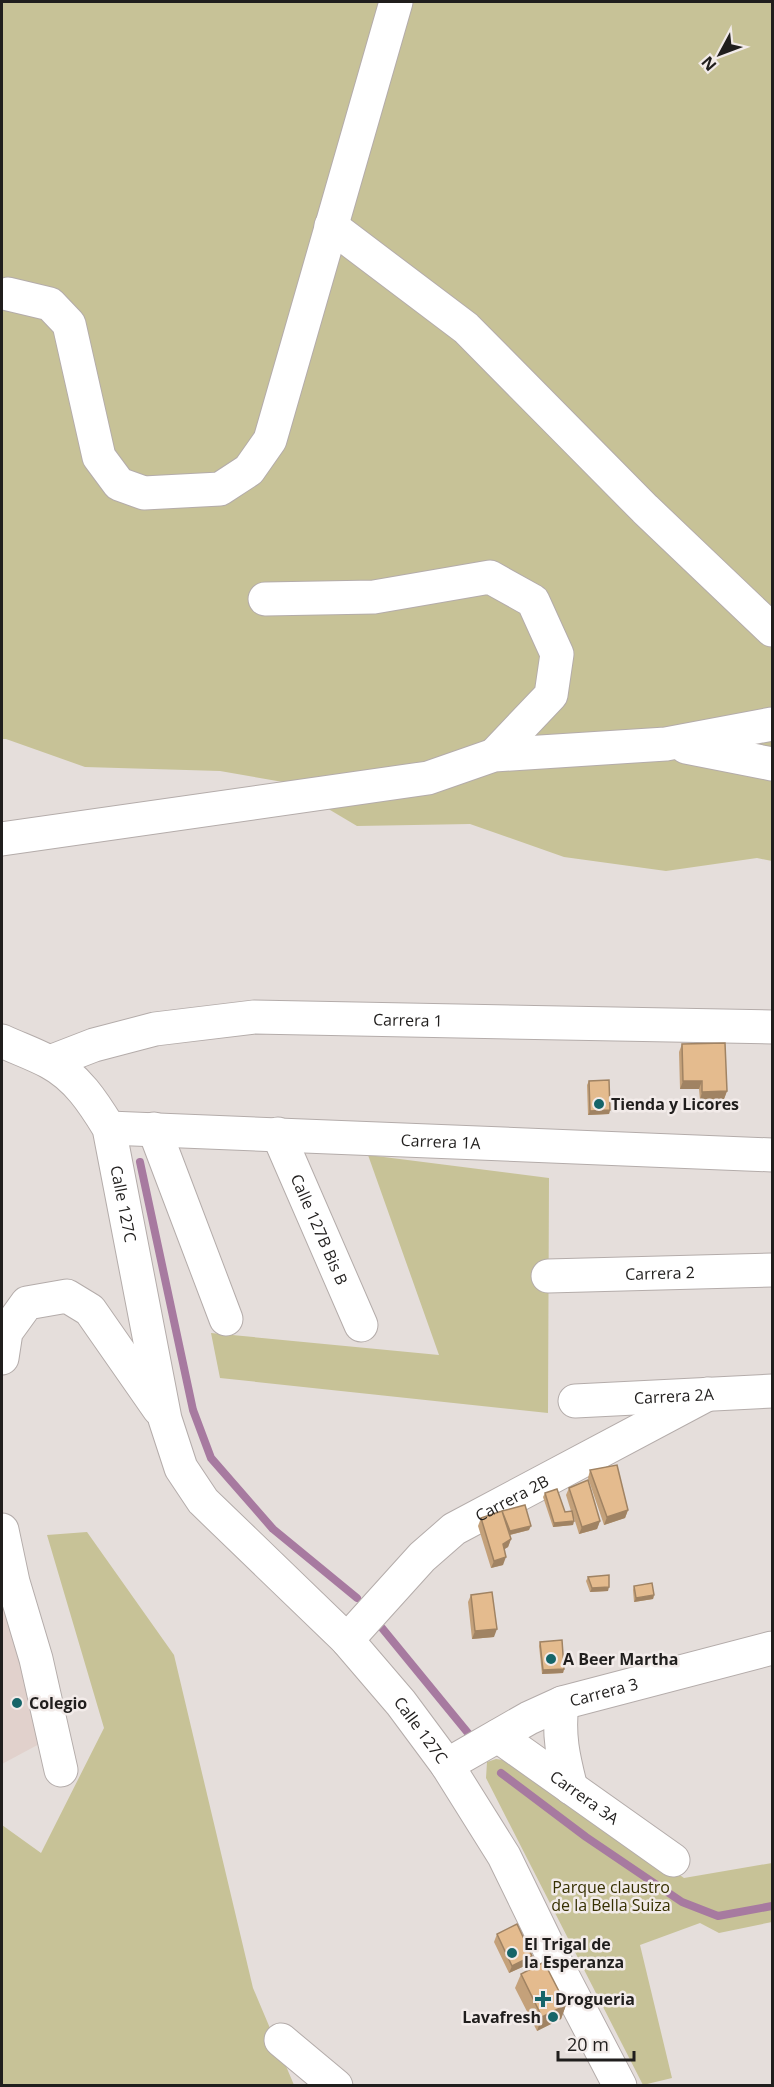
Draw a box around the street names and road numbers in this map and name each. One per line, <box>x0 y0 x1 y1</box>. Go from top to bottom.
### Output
street label: Carrera 1 <box>373 1008 443 1032</box>
street label: Carrera 1A <box>400 1129 482 1154</box>
street label: Calle 127C <box>105 1164 142 1244</box>
street label: Calle 127B Bis B <box>286 1171 353 1288</box>
street label: Carrera 2 <box>625 1261 695 1285</box>
street label: Carrera 2A <box>633 1383 715 1409</box>
street label: Carrera 2B <box>471 1470 552 1527</box>
street label: Carrera 3 <box>567 1673 640 1712</box>
street label: Calle 127C <box>389 1692 453 1768</box>
street label: Carrera 3A <box>546 1765 624 1830</box>

